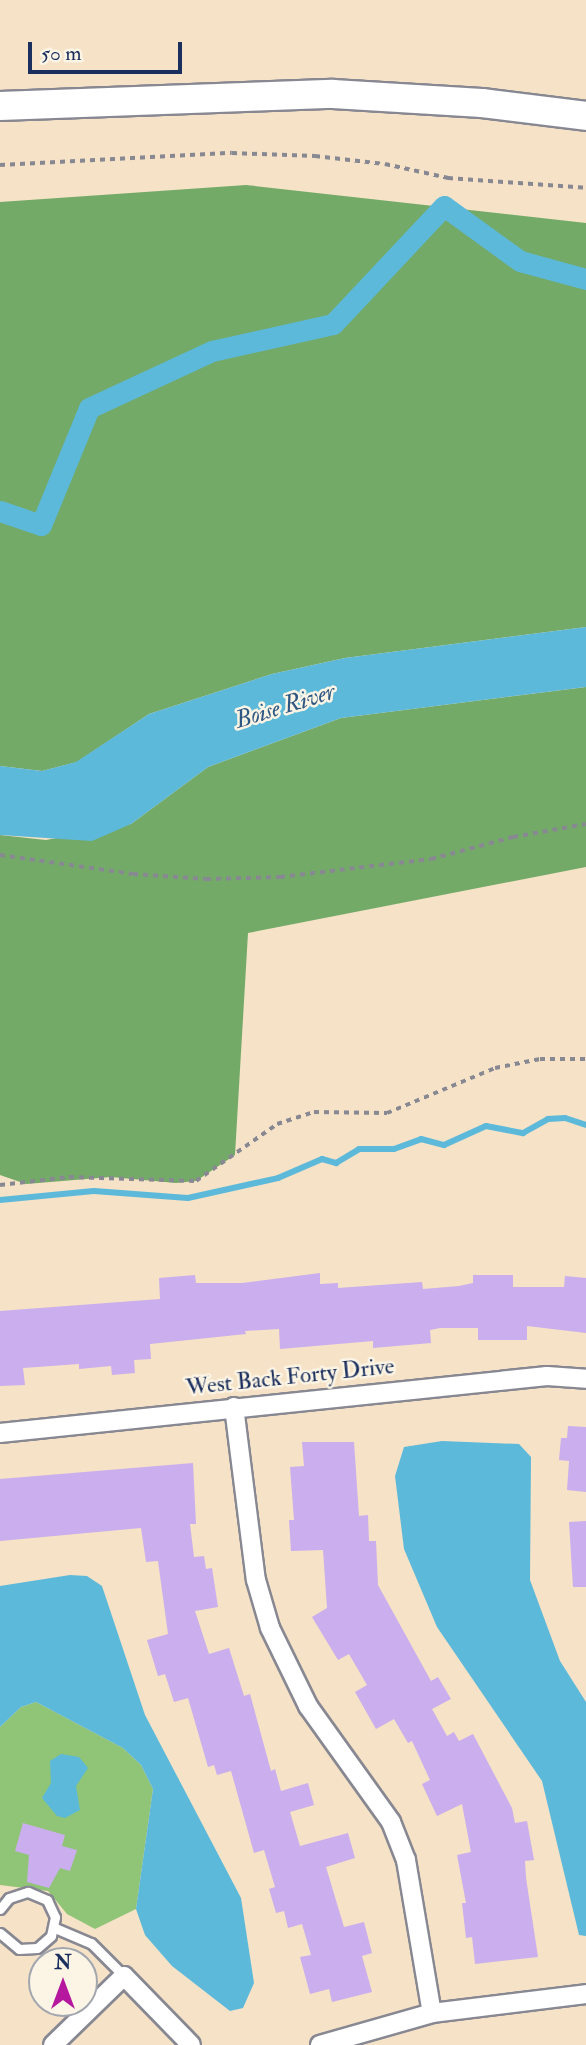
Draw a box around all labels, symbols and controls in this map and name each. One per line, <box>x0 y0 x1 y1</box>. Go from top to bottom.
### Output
scale bar <box>32 28 186 72</box>
text: 50 m <box>41 40 82 67</box>
water label: Boise River <box>232 677 338 735</box>
street label: West Back Forty Drive <box>184 1352 396 1402</box>
north arrow <box>28 1947 98 2017</box>
text: N <box>54 1951 72 1975</box>

